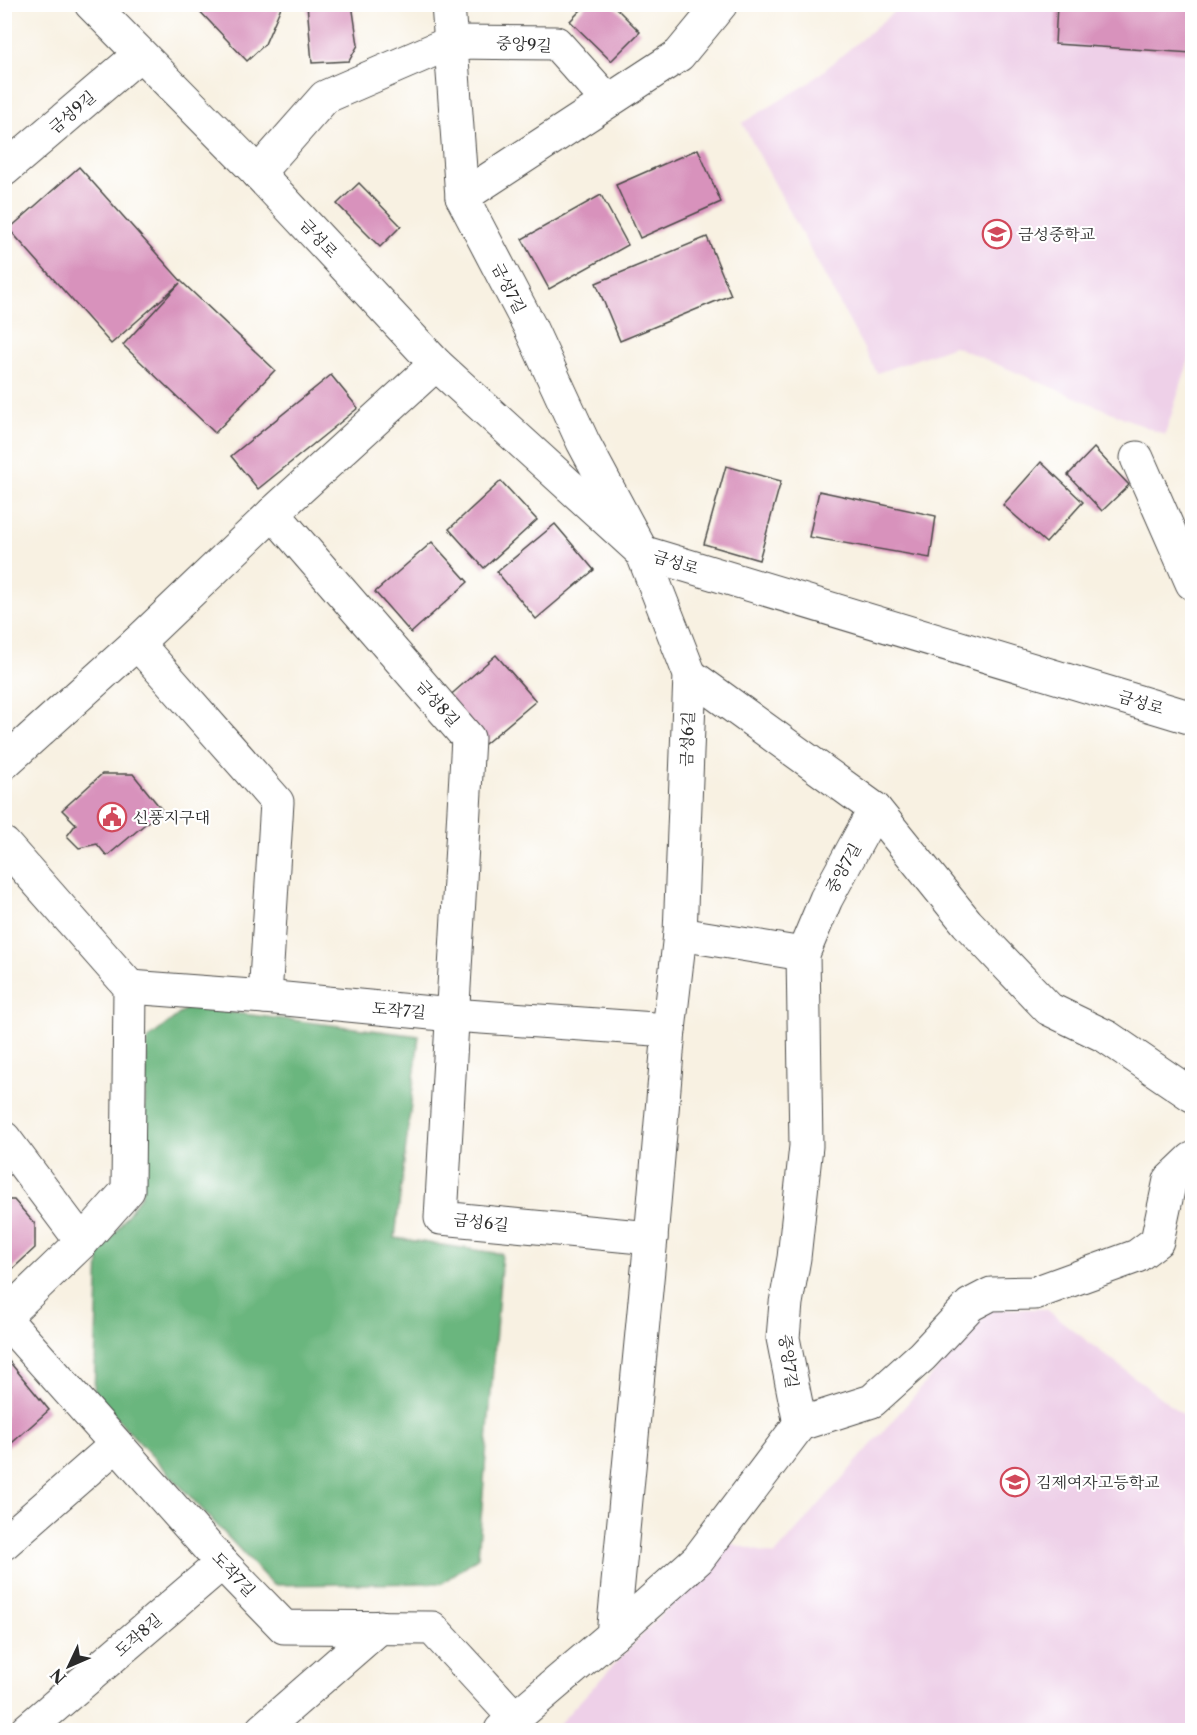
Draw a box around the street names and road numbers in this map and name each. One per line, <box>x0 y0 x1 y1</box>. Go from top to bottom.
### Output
street label: 중앙9길 <box>496 33 552 55</box>
street label: 금성9길 <box>44 86 100 138</box>
street label: 금성로 <box>296 214 342 262</box>
street label: 금성7길 <box>488 259 530 317</box>
street label: 금성로 <box>651 546 702 578</box>
street label: 금성8길 <box>412 675 464 731</box>
street label: 금성로 <box>1116 686 1167 718</box>
street label: 금성6길 <box>676 711 698 767</box>
street label: 중앙7길 <box>821 839 865 897</box>
street label: 도작7길 <box>371 998 427 1022</box>
street label: 금성6길 <box>452 1209 510 1235</box>
street label: 중앙7길 <box>775 1333 803 1389</box>
street label: 도작7길 <box>208 1547 260 1601</box>
street label: 도작8길 <box>110 1609 166 1661</box>

